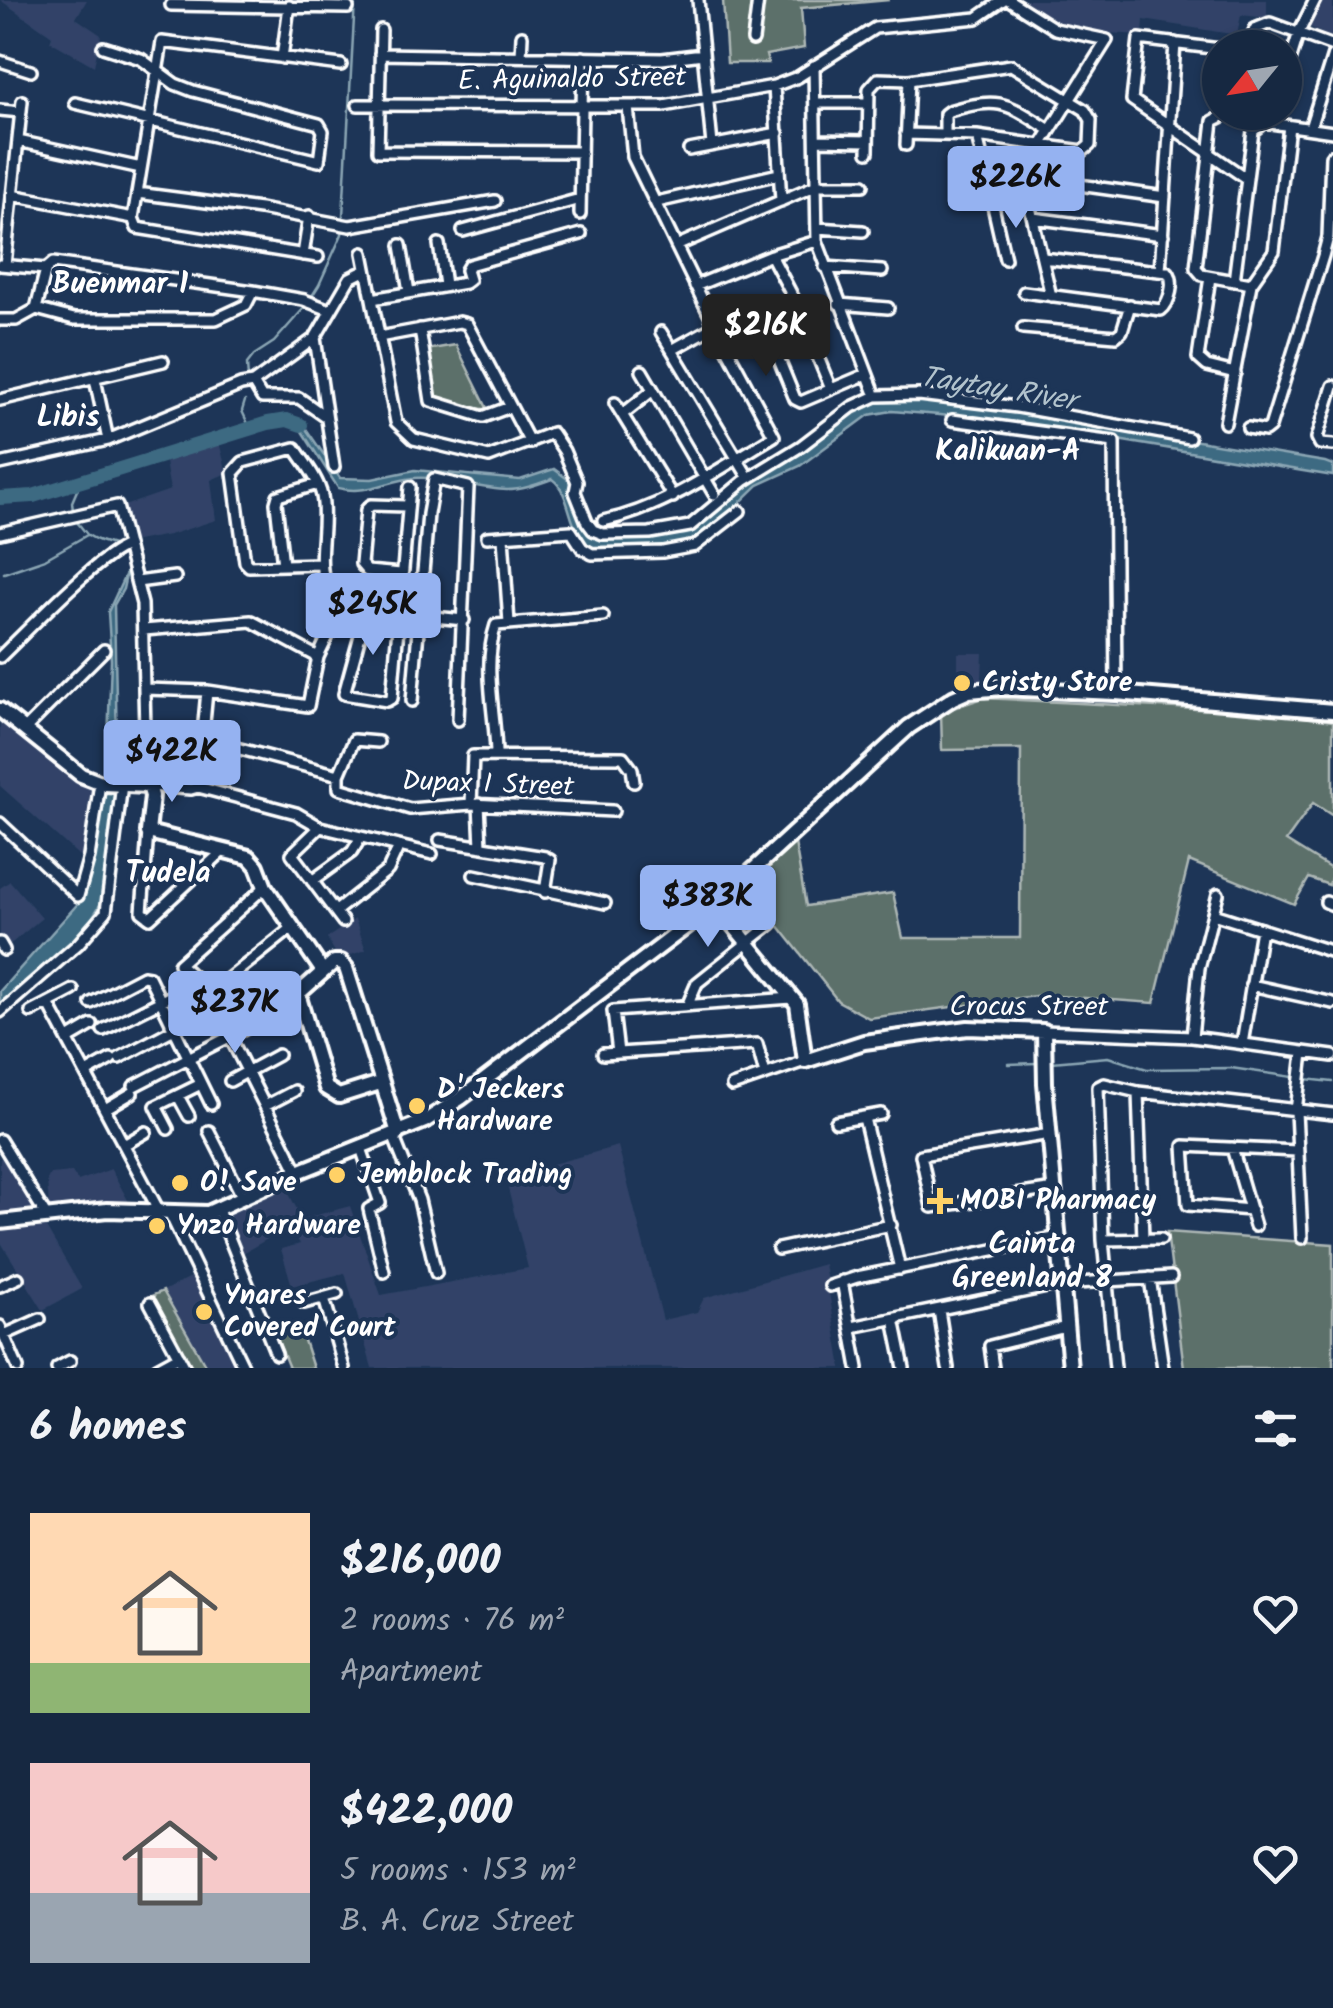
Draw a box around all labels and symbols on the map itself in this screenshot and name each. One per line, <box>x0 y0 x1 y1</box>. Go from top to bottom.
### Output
north arrow <box>1202 30 1302 130</box>
street label: E. Aguinaldo Street <box>457 55 688 104</box>
pin: $226K <box>946 146 1086 231</box>
district label: Buenmar 1 <box>52 261 188 309</box>
pin: $216K <box>696 294 836 379</box>
water label: Taytay River <box>917 354 1085 427</box>
district label: Libis <box>37 394 100 442</box>
district label: Kalikuan-A <box>935 428 1081 476</box>
pin: $245K <box>303 573 443 658</box>
place label: Cristy Store <box>982 661 1133 706</box>
marker: Cristy Store <box>951 672 973 694</box>
pin: $422K <box>102 720 242 805</box>
street label: Dupax I Street <box>401 760 576 811</box>
district label: Tudela <box>126 850 211 898</box>
pin: $383K <box>638 865 778 950</box>
pin: $237K <box>165 971 305 1056</box>
street label: Crocus Street <box>950 985 1110 1030</box>
place label: D' Jeckers Hardware <box>437 1068 564 1145</box>
marker: D' Jeckers Hardware <box>406 1095 428 1117</box>
place label: Jemblock Trading <box>357 1153 573 1198</box>
place label: O! Save <box>200 1161 297 1206</box>
marker: Jemblock Trading <box>326 1164 348 1186</box>
marker: O! Save <box>169 1172 191 1194</box>
place label: MOBI Pharmacy <box>960 1179 1157 1224</box>
marker: MOBI Pharmacy <box>929 1190 951 1212</box>
place label: Ynzo Hardware <box>177 1204 361 1249</box>
marker: Ynzo Hardware <box>146 1215 168 1237</box>
district label: Cainta Greenland 8 <box>952 1221 1112 1303</box>
place label: Ynares Covered Court <box>224 1274 396 1351</box>
marker: Ynares Covered Court <box>193 1301 215 1323</box>

